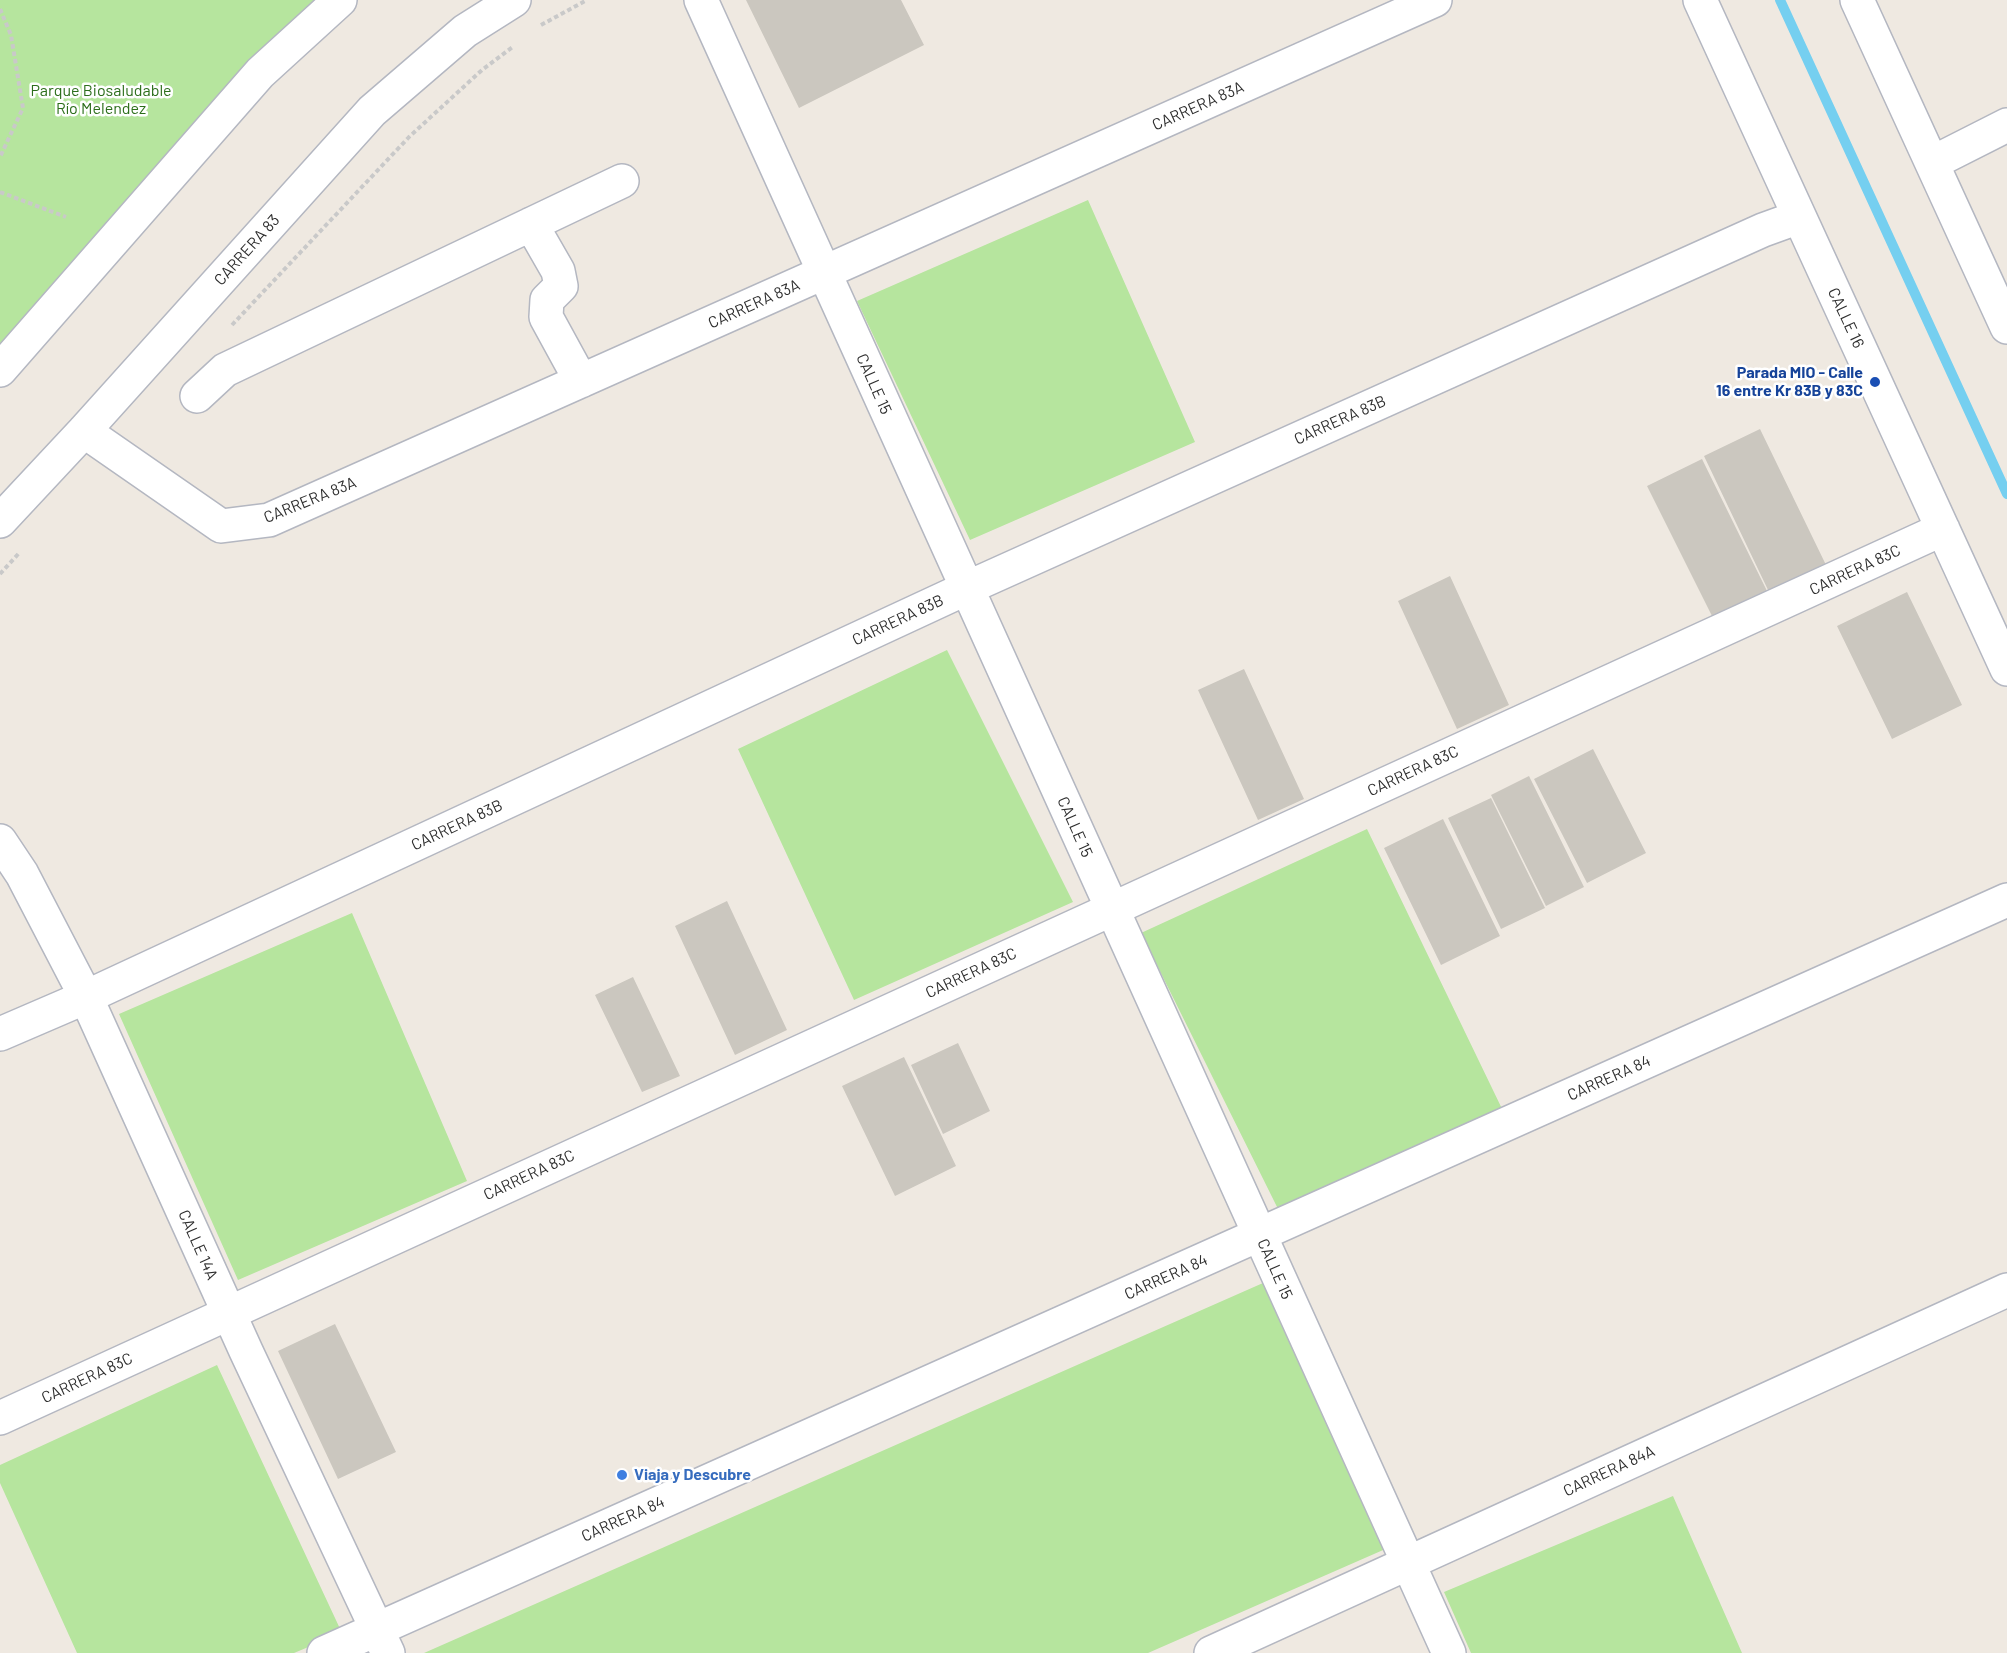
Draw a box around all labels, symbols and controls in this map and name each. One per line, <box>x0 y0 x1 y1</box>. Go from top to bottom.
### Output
street label: CARRERA 83A <box>1149 77 1247 135</box>
park label: Parque Biosaludable Río Melendez <box>30 81 172 119</box>
street label: CARRERA 83 <box>210 211 284 289</box>
street label: CARRERA 83A <box>705 275 803 333</box>
street label: CALLE 16 <box>1824 285 1868 351</box>
street label: CALLE 15 <box>852 351 896 417</box>
place label: Parada MIO - Calle 16 entre Kr 83B y 83C <box>1716 363 1863 401</box>
marker: Parada MIO - Calle 16 entre Kr 83B y 83C <box>1868 375 1882 389</box>
street label: CARRERA 83B <box>1291 391 1389 449</box>
street label: CARRERA 83A <box>261 473 359 527</box>
street label: CARRERA 83C <box>1806 541 1904 599</box>
street label: CARRERA 83B <box>849 590 947 650</box>
street label: CARRERA 83C <box>1364 742 1462 800</box>
street label: CALLE 15 <box>1053 794 1097 860</box>
street label: CARRERA 83B <box>408 795 506 855</box>
street label: CARRERA 83C <box>922 944 1020 1002</box>
street label: CARRERA 84 <box>1564 1051 1654 1105</box>
street label: CARRERA 83C <box>480 1146 578 1204</box>
street label: CALLE 14A <box>174 1207 222 1283</box>
street label: CALLE 15 <box>1253 1236 1297 1302</box>
street label: CARRERA 84 <box>1121 1250 1211 1304</box>
street label: CARRERA 83C <box>38 1349 136 1407</box>
street label: CARRERA 84A <box>1560 1441 1658 1501</box>
place label: Viaja y Descubre <box>634 1465 751 1485</box>
marker: Viaja y Descubre <box>615 1468 629 1482</box>
street label: CARRERA 84 <box>578 1492 668 1546</box>

